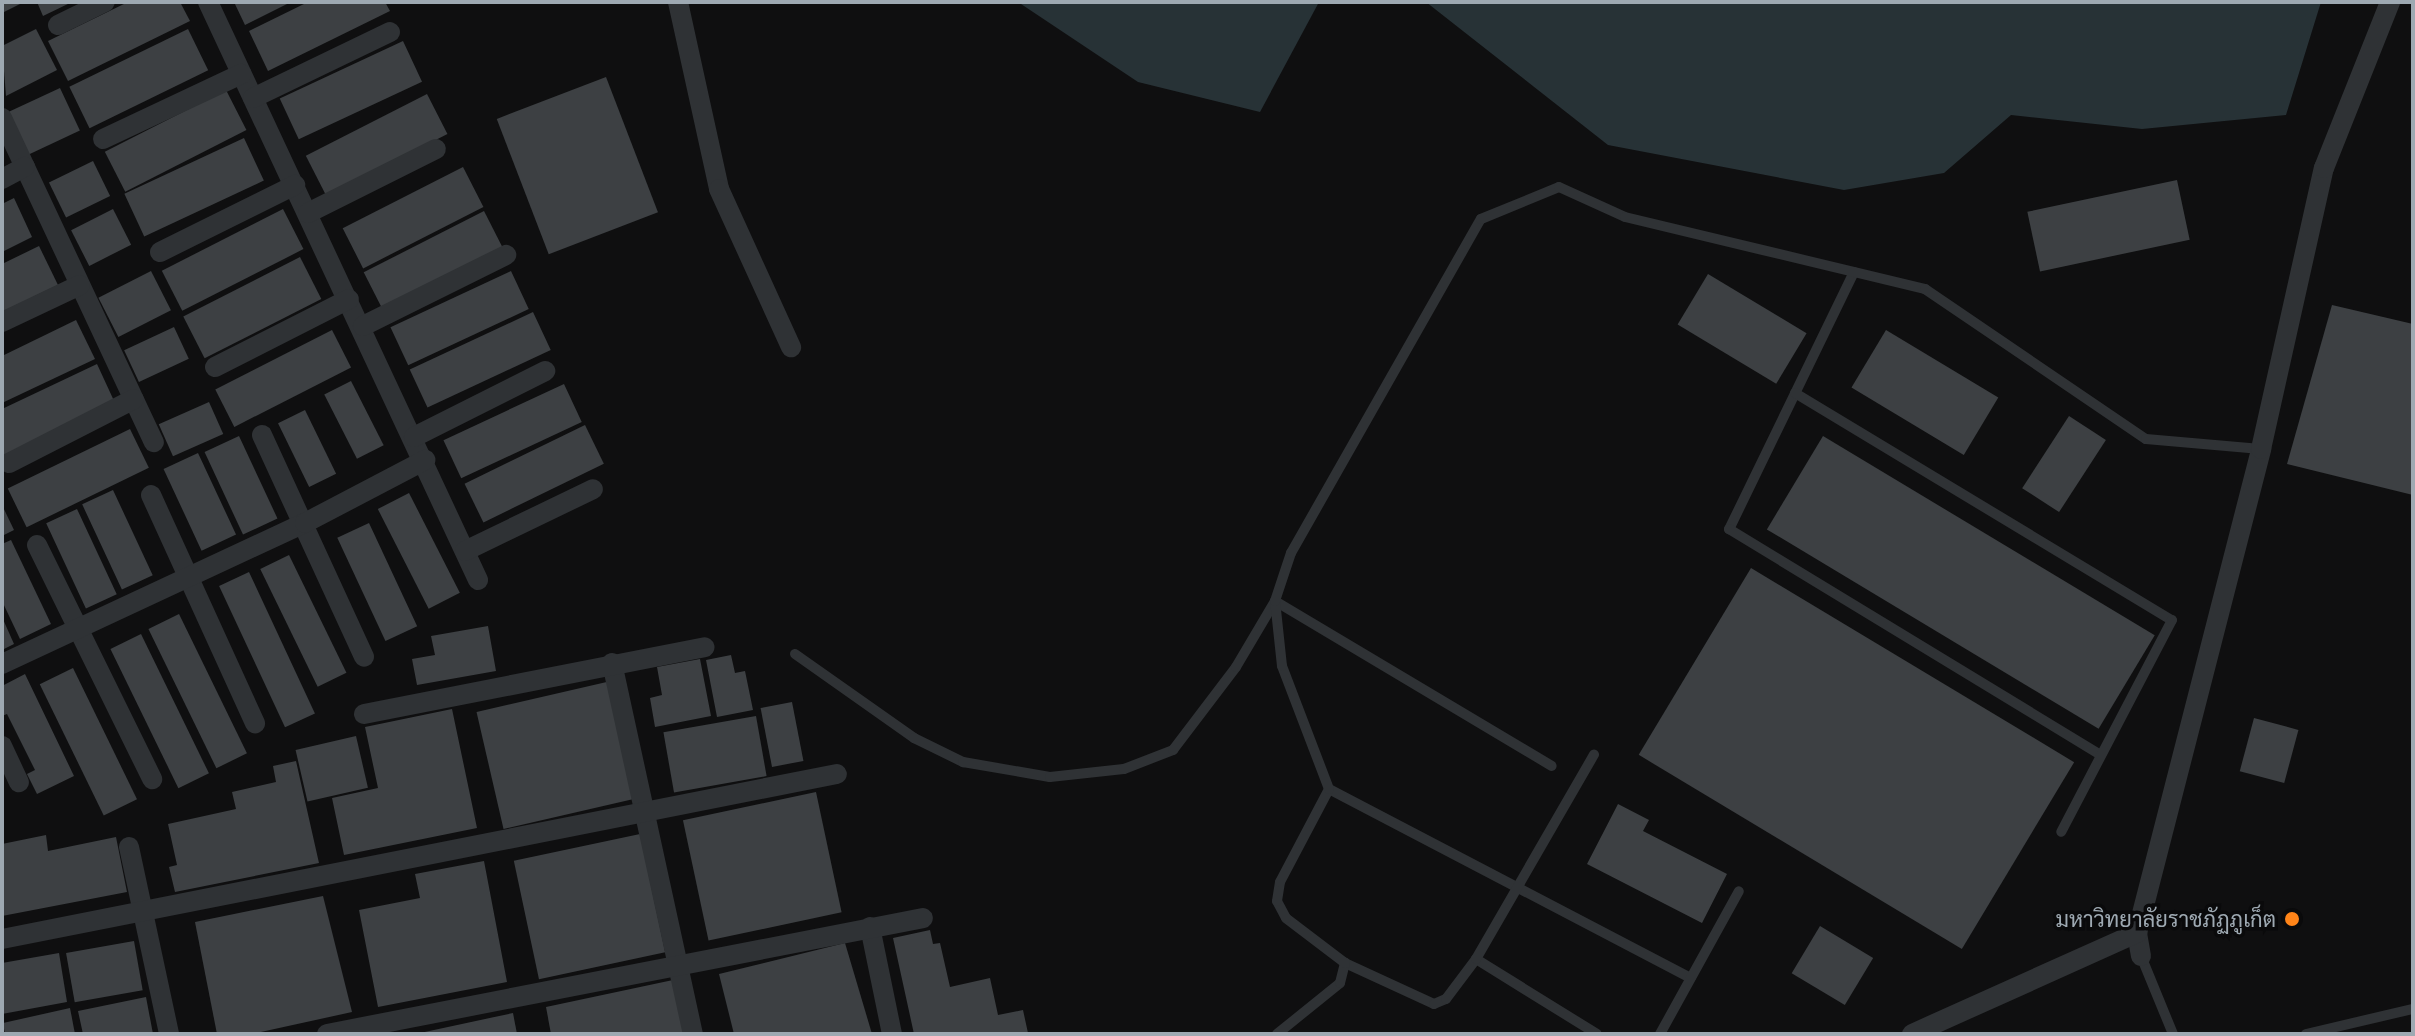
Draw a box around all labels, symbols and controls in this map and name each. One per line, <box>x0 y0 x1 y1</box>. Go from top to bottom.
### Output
place label: มหาวิทยาลัยราชภัฏภูเก็ต <box>2055 906 2276 932</box>
marker: มหาวิทยาลัยราชภัฏภูเก็ต <box>2283 910 2301 928</box>

